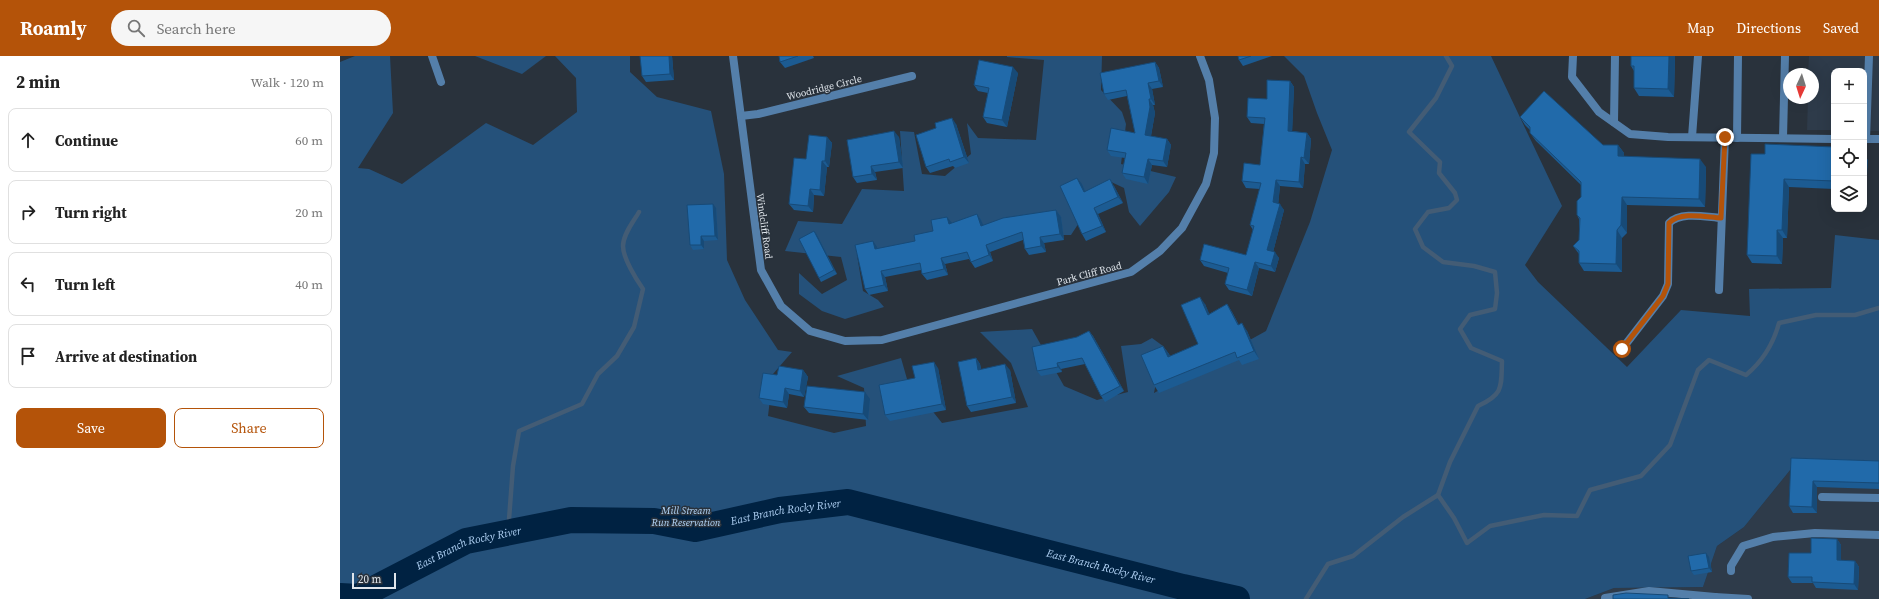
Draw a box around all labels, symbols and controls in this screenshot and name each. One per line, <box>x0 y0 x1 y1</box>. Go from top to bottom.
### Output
search box <box>111 10 391 46</box>
text: Roamly <box>20 15 87 41</box>
icon: search <box>125 17 147 39</box>
text: Search here <box>157 18 236 39</box>
text: Map <box>1687 18 1714 38</box>
text: Directions <box>1736 18 1801 38</box>
text: Saved <box>1823 18 1859 38</box>
north arrow <box>1783 68 1819 104</box>
map controls <box>1831 68 1867 212</box>
button: + <box>1831 68 1867 104</box>
text: 2 min <box>16 70 60 94</box>
street label: Woodridge Circle <box>785 72 863 103</box>
text: Walk · 120 m <box>251 74 324 91</box>
button: − <box>1831 104 1867 140</box>
route end <box>1716 128 1734 146</box>
icon: ahead <box>17 129 39 151</box>
text: Continue <box>55 130 118 151</box>
text: 60 m <box>295 132 323 149</box>
button: locate <box>1831 140 1867 176</box>
button: layers <box>1831 176 1867 212</box>
street label: Windcliff Road <box>753 192 776 260</box>
icon: right <box>17 201 39 223</box>
text: Turn right <box>55 202 127 223</box>
text: 20 m <box>295 204 323 221</box>
street label: Park Cliff Road <box>1055 258 1123 288</box>
icon: left <box>17 273 39 295</box>
text: Turn left <box>55 274 115 295</box>
text: 40 m <box>295 276 323 293</box>
route start <box>1613 340 1631 358</box>
icon: arrive <box>17 345 39 367</box>
text: Arrive at destination <box>55 346 197 367</box>
button: Save <box>16 408 166 448</box>
button: Share <box>174 408 324 448</box>
water label: East Branch Rocky River <box>728 496 842 529</box>
park label: Mill Stream Run Reservation <box>651 504 721 529</box>
water label: East Branch Rocky River <box>413 523 523 574</box>
water label: East Branch Rocky River <box>1044 545 1157 588</box>
scale bar <box>352 571 396 590</box>
text: 20 m <box>358 572 381 587</box>

